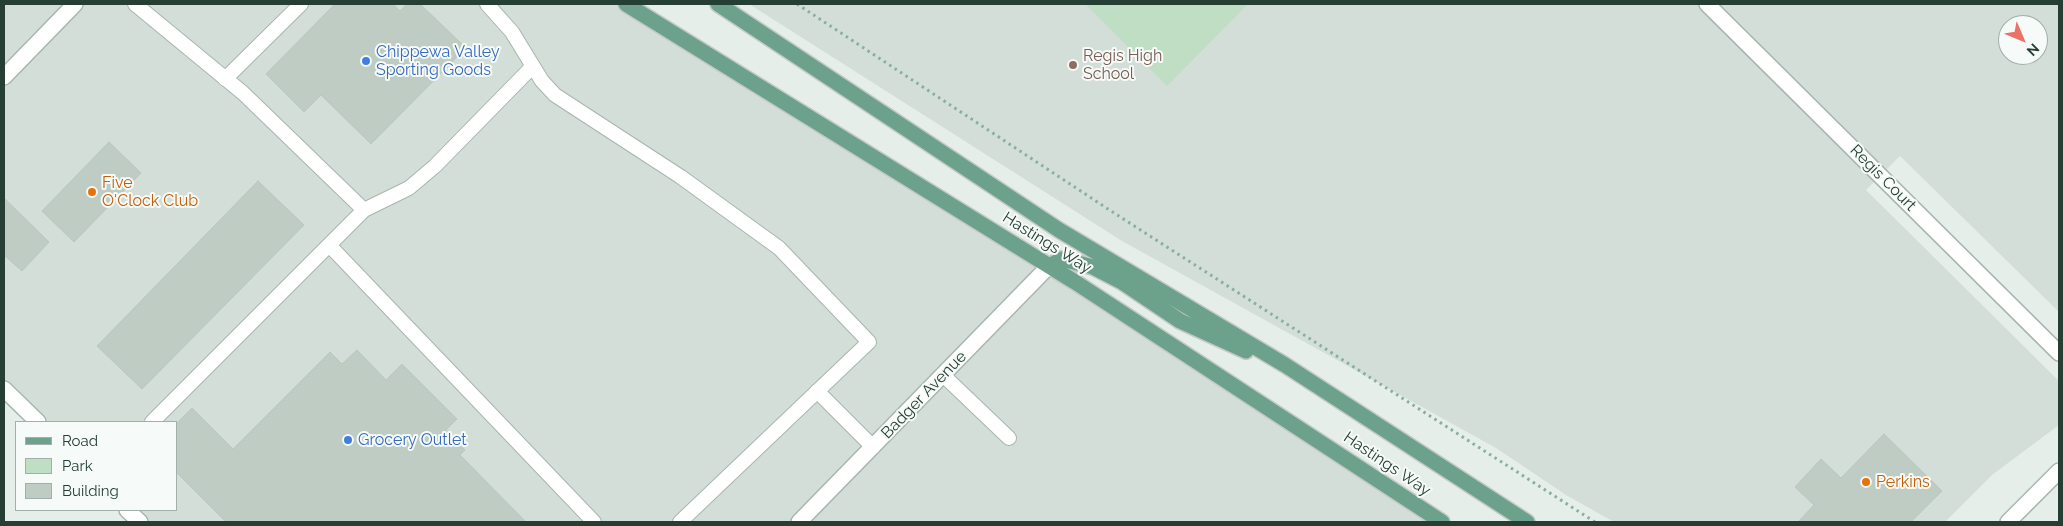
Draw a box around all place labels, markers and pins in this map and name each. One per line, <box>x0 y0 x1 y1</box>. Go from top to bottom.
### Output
place label: Chippewa Valley Sporting Goods <box>376 42 500 80</box>
place label: Regis High School <box>1083 46 1162 84</box>
marker: Chippewa Valley Sporting Goods <box>360 55 372 67</box>
marker: Regis High School <box>1067 59 1079 71</box>
place label: Five O'Clock Club <box>102 173 198 211</box>
marker: Five O'Clock Club <box>86 186 98 198</box>
place label: Grocery Outlet <box>358 430 467 450</box>
marker: Grocery Outlet <box>342 434 354 446</box>
place label: Perkins <box>1876 472 1930 492</box>
marker: Perkins <box>1860 476 1872 488</box>

